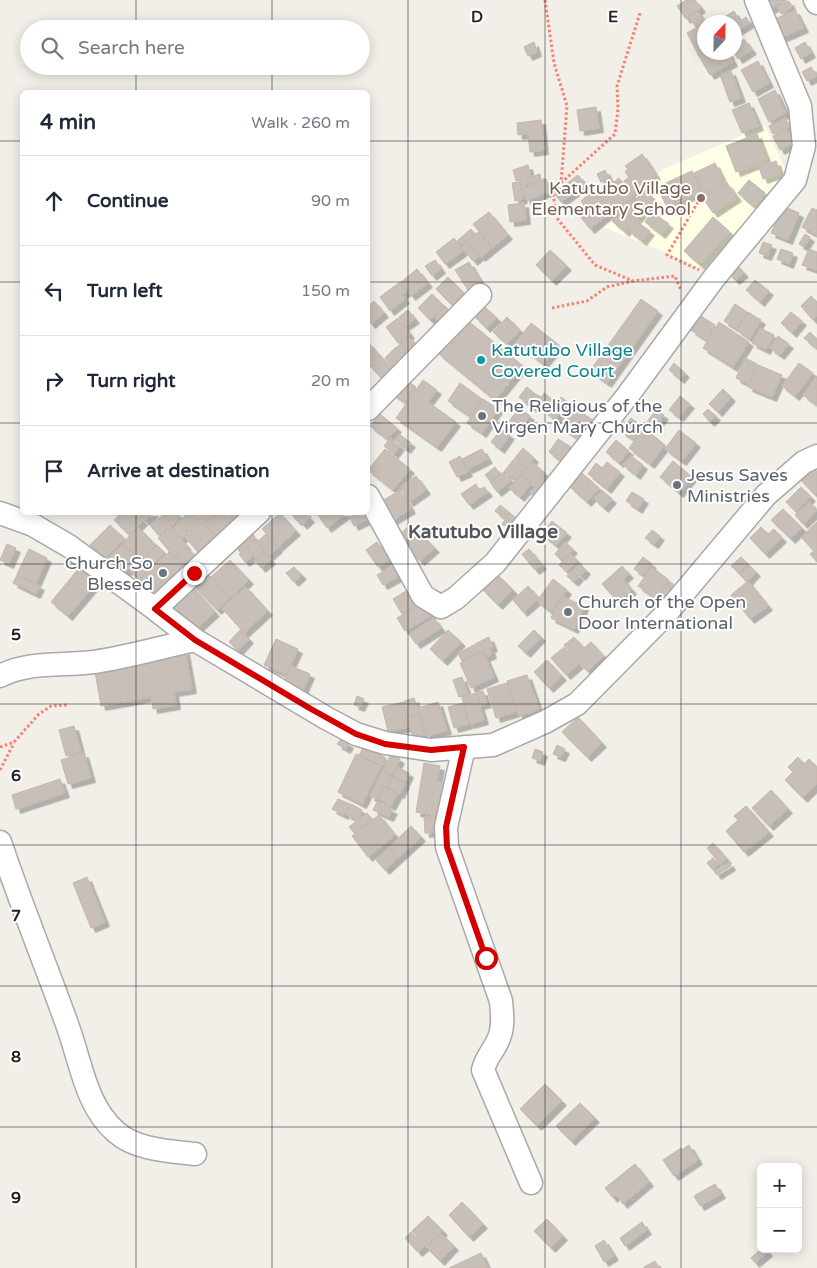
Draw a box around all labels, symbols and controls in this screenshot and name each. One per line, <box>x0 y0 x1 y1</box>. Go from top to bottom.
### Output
text: D <box>471 7 483 27</box>
text: E <box>608 7 618 27</box>
north arrow <box>697 15 742 60</box>
search box <box>20 20 370 75</box>
icon: search <box>38 34 66 62</box>
text: Search here <box>78 37 185 59</box>
text: 4 min <box>40 110 96 135</box>
text: Walk · 260 m <box>251 113 350 133</box>
place label: Katutubo Village Elementary School <box>531 177 691 220</box>
icon: ahead <box>40 187 68 215</box>
text: Continue <box>87 190 169 212</box>
text: 90 m <box>311 191 350 211</box>
marker: Katutubo Village Elementary School <box>695 192 707 204</box>
icon: left <box>40 277 68 305</box>
text: Turn left <box>87 280 163 302</box>
text: 150 m <box>301 281 350 301</box>
place label: Katutubo Village Covered Court <box>491 339 633 382</box>
marker: Katutubo Village Covered Court <box>475 354 487 366</box>
icon: right <box>40 367 68 395</box>
text: Turn right <box>87 370 175 392</box>
text: 20 m <box>311 371 350 391</box>
place label: The Religious of the Virgen Mary Church <box>492 395 663 438</box>
marker: The Religious of the Virgen Mary Church <box>476 410 488 422</box>
icon: arrive <box>40 457 68 485</box>
text: Arrive at destination <box>87 460 270 482</box>
place label: Jesus Saves Ministries <box>687 464 788 507</box>
marker: Jesus Saves Ministries <box>671 479 683 491</box>
district label: Katutubo Village <box>408 521 558 544</box>
place label: Church So Blessed <box>65 552 153 595</box>
route end <box>183 562 206 585</box>
marker: Church So Blessed <box>157 567 169 579</box>
place label: Church of the Open Door International <box>578 591 746 634</box>
marker: Church of the Open Door International <box>562 606 574 618</box>
text: 5 <box>11 625 21 645</box>
text: 6 <box>11 766 21 786</box>
text: 7 <box>11 906 21 926</box>
route start <box>475 947 498 970</box>
text: 8 <box>11 1047 21 1067</box>
map controls <box>757 1163 802 1253</box>
button: + <box>757 1163 802 1208</box>
text: 9 <box>11 1188 21 1208</box>
button: − <box>757 1208 802 1253</box>

